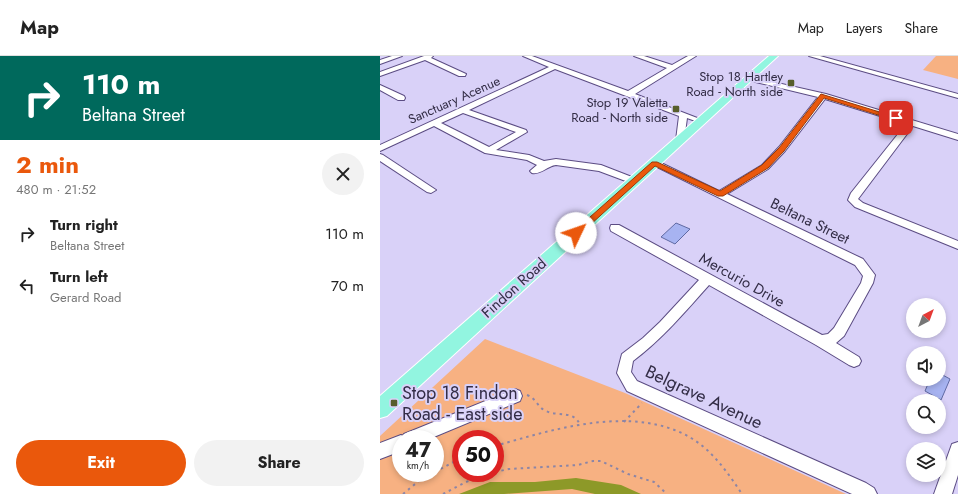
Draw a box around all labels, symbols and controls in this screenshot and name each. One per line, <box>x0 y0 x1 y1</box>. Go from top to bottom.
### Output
text: Map <box>20 14 59 41</box>
text: Map <box>798 18 824 38</box>
text: Layers <box>846 18 882 38</box>
text: Share <box>904 18 938 38</box>
text: 110 m <box>82 64 160 105</box>
place label: Stop 18 Hartley Road - North side <box>686 67 783 101</box>
street label: Sanctuary Acenue <box>405 71 503 129</box>
icon: right <box>16 72 68 124</box>
marker: Stop 18 Hartley Road - North side <box>786 78 796 88</box>
place label: Stop 19 Valetta Road - North side <box>571 93 668 127</box>
pin <box>879 101 913 135</box>
text: Beltana Street <box>82 102 185 128</box>
marker: Stop 19 Valetta Road - North side <box>671 104 681 114</box>
icon: arrive <box>885 107 907 129</box>
text: 2 min <box>16 147 79 182</box>
button: close <box>322 153 364 195</box>
text: 480 m · 21:52 <box>16 180 96 199</box>
street label: Beltana Street <box>767 192 854 250</box>
position arrow <box>555 212 597 254</box>
text: Turn right <box>50 214 118 236</box>
icon: right <box>16 223 38 245</box>
text: 110 m <box>325 223 364 245</box>
text: Beltana Street <box>50 236 124 255</box>
street label: Mercurio Drive <box>695 247 789 313</box>
street label: Findon Road <box>477 253 551 323</box>
text: Turn left <box>50 266 108 288</box>
icon: left <box>16 275 38 297</box>
text: 70 m <box>331 275 364 297</box>
text: Gerard Road <box>50 288 121 307</box>
north arrow <box>906 298 946 338</box>
map controls <box>906 298 946 482</box>
button: sound <box>906 346 946 386</box>
street label: Belgrave Avenue <box>641 358 767 436</box>
place label: Stop 18 Findon Road - East side <box>402 380 522 427</box>
button: search <box>906 394 946 434</box>
marker: Stop 18 Findon Road - East side <box>389 398 399 408</box>
speed limit sign: 50 <box>452 430 504 482</box>
text: 47 <box>405 436 431 465</box>
button: Exit <box>16 440 186 486</box>
button: Share <box>194 440 364 486</box>
button: layers <box>906 442 946 482</box>
text: km/h <box>407 458 429 473</box>

